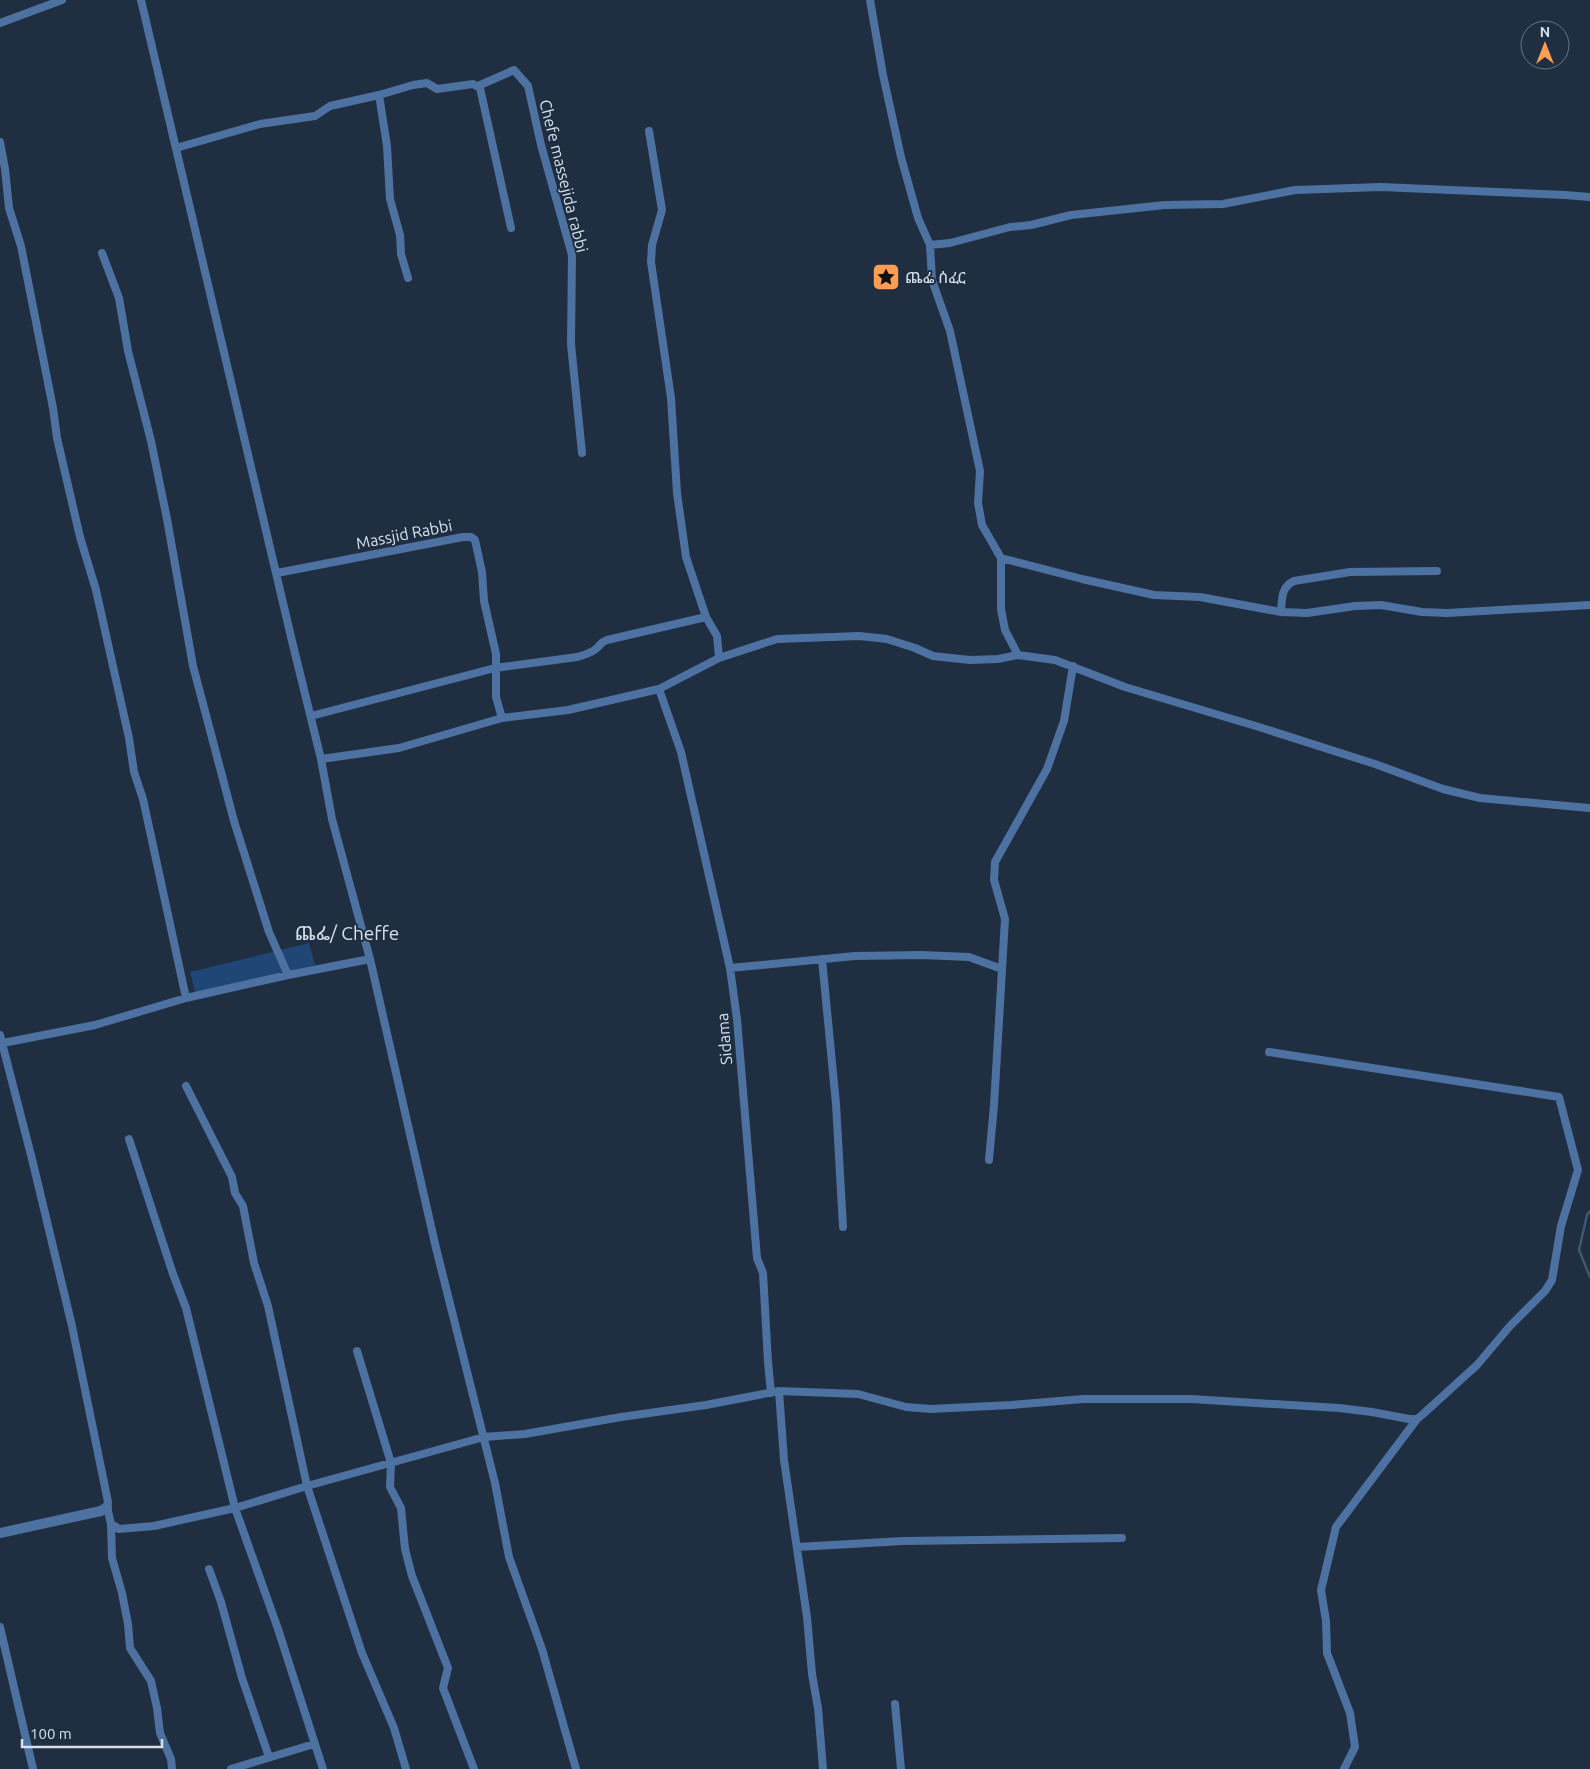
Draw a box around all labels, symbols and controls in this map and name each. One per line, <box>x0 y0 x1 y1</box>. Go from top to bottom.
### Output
north arrow <box>1520 20 1570 70</box>
text: N <box>1540 24 1550 40</box>
street label: Chefe massejida rabbi <box>536 98 592 254</box>
place icon: ጨፌ ሰፈር <box>871 262 901 292</box>
place label: ጨፌ ሰፈር <box>905 268 966 286</box>
street label: Massjid Rabbi <box>354 516 454 552</box>
district label: ጨፌ/ Cheffe <box>295 922 399 944</box>
street label: Sidama <box>713 1012 735 1066</box>
scale bar <box>22 1716 162 1748</box>
text: 100 m <box>30 1725 72 1742</box>

